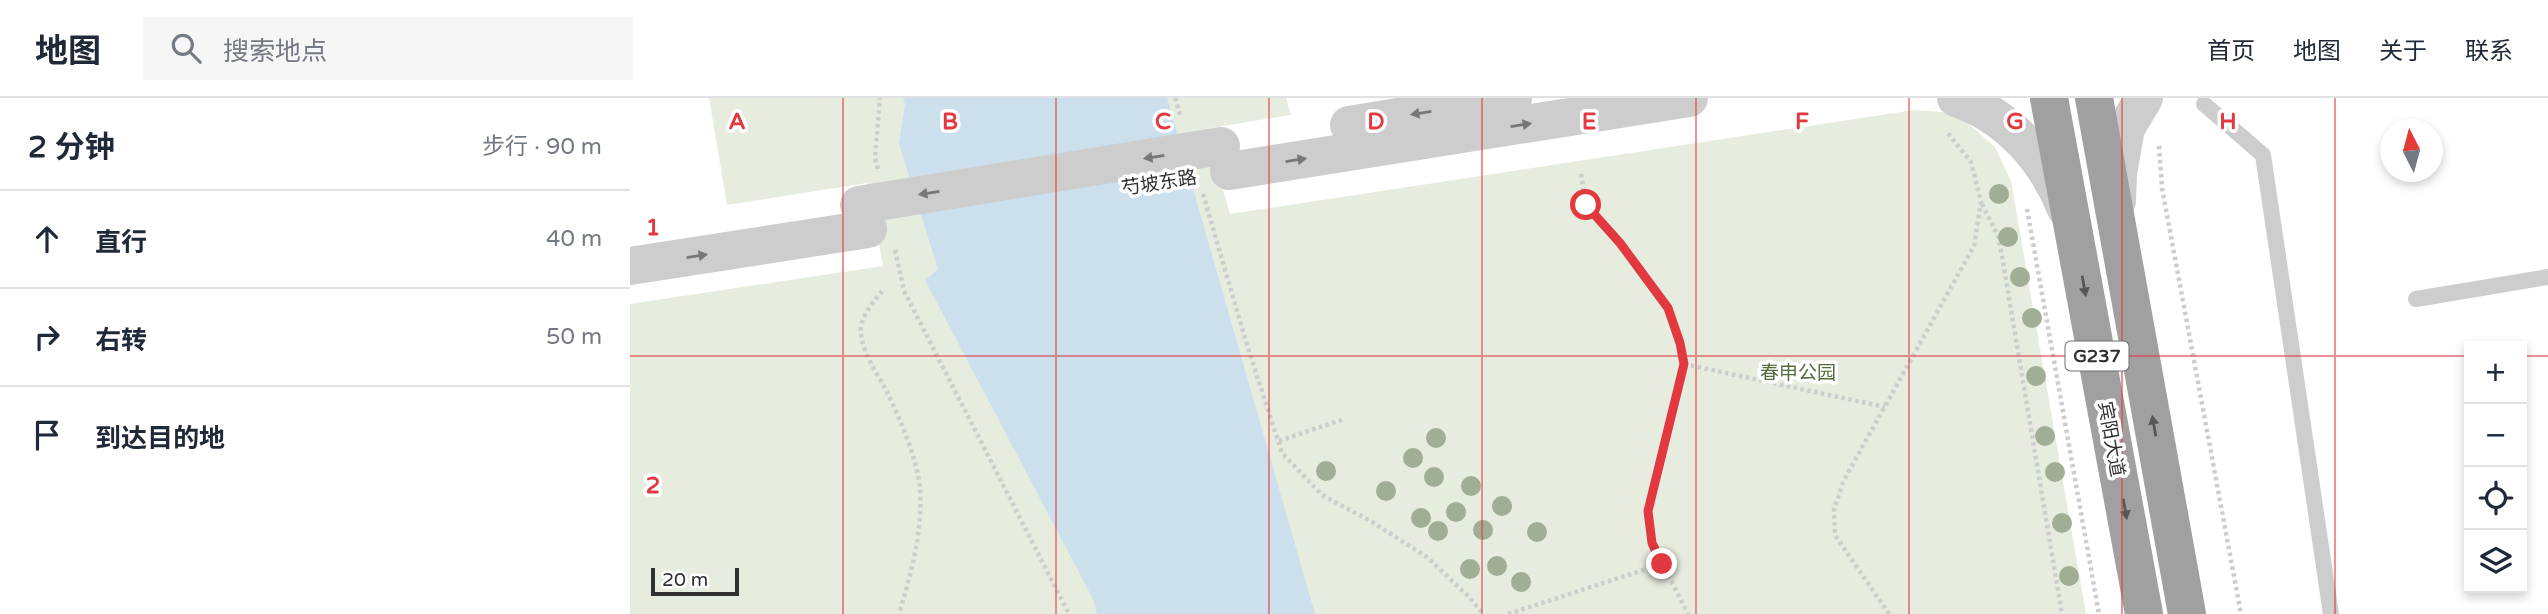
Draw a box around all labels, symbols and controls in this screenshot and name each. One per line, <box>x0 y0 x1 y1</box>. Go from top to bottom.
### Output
search box <box>143 17 633 80</box>
icon: search <box>167 29 205 67</box>
text: 地图 <box>35 32 101 71</box>
text: 搜索地点 <box>223 36 327 67</box>
text: 首页 <box>2207 37 2255 66</box>
text: 地图 <box>2293 37 2341 66</box>
text: 关于 <box>2379 37 2427 66</box>
text: 联系 <box>2465 37 2513 66</box>
text: A <box>728 108 746 136</box>
text: B <box>942 108 958 136</box>
text: C <box>1155 108 1171 136</box>
text: D <box>1367 108 1385 136</box>
one-way arrow <box>1410 108 1432 119</box>
text: E <box>1582 108 1596 136</box>
text: F <box>1795 108 1809 136</box>
text: G <box>2006 108 2024 136</box>
text: H <box>2219 108 2237 136</box>
one-way arrow <box>1510 119 1532 130</box>
north arrow <box>2380 119 2443 182</box>
text: 2 分钟 <box>28 129 115 166</box>
text: 步行 · 90 m <box>482 133 602 161</box>
one-way arrow <box>1142 152 1164 163</box>
one-way arrow <box>1285 154 1307 165</box>
street label: 芍坡东路 <box>1120 166 1198 200</box>
one-way arrow <box>918 188 940 199</box>
route start <box>1570 189 1601 220</box>
text: 1 <box>646 214 660 242</box>
icon: ahead <box>28 220 66 258</box>
text: 40 m <box>546 225 602 253</box>
text: 直行 <box>95 227 147 258</box>
one-way arrow <box>687 250 709 261</box>
one-way arrow <box>2079 275 2090 297</box>
icon: right <box>28 318 66 356</box>
text: 50 m <box>546 323 602 351</box>
text: 右转 <box>95 325 147 356</box>
map controls <box>2464 341 2527 593</box>
button: + <box>2464 341 2527 404</box>
road number: G237 <box>2066 342 2128 370</box>
park label: 春申公园 <box>1760 362 1836 384</box>
street label: 宾阳大道 <box>2094 400 2128 479</box>
button: − <box>2464 404 2527 467</box>
one-way arrow <box>2148 415 2159 437</box>
icon: arrive <box>28 416 66 454</box>
text: 到达目的地 <box>95 423 225 454</box>
button: locate <box>2464 467 2527 530</box>
text: 2 <box>646 472 660 500</box>
one-way arrow <box>2120 498 2131 520</box>
button: layers <box>2464 530 2527 593</box>
route end <box>1646 548 1677 579</box>
scale bar <box>651 565 738 597</box>
text: 20 m <box>662 569 708 591</box>

